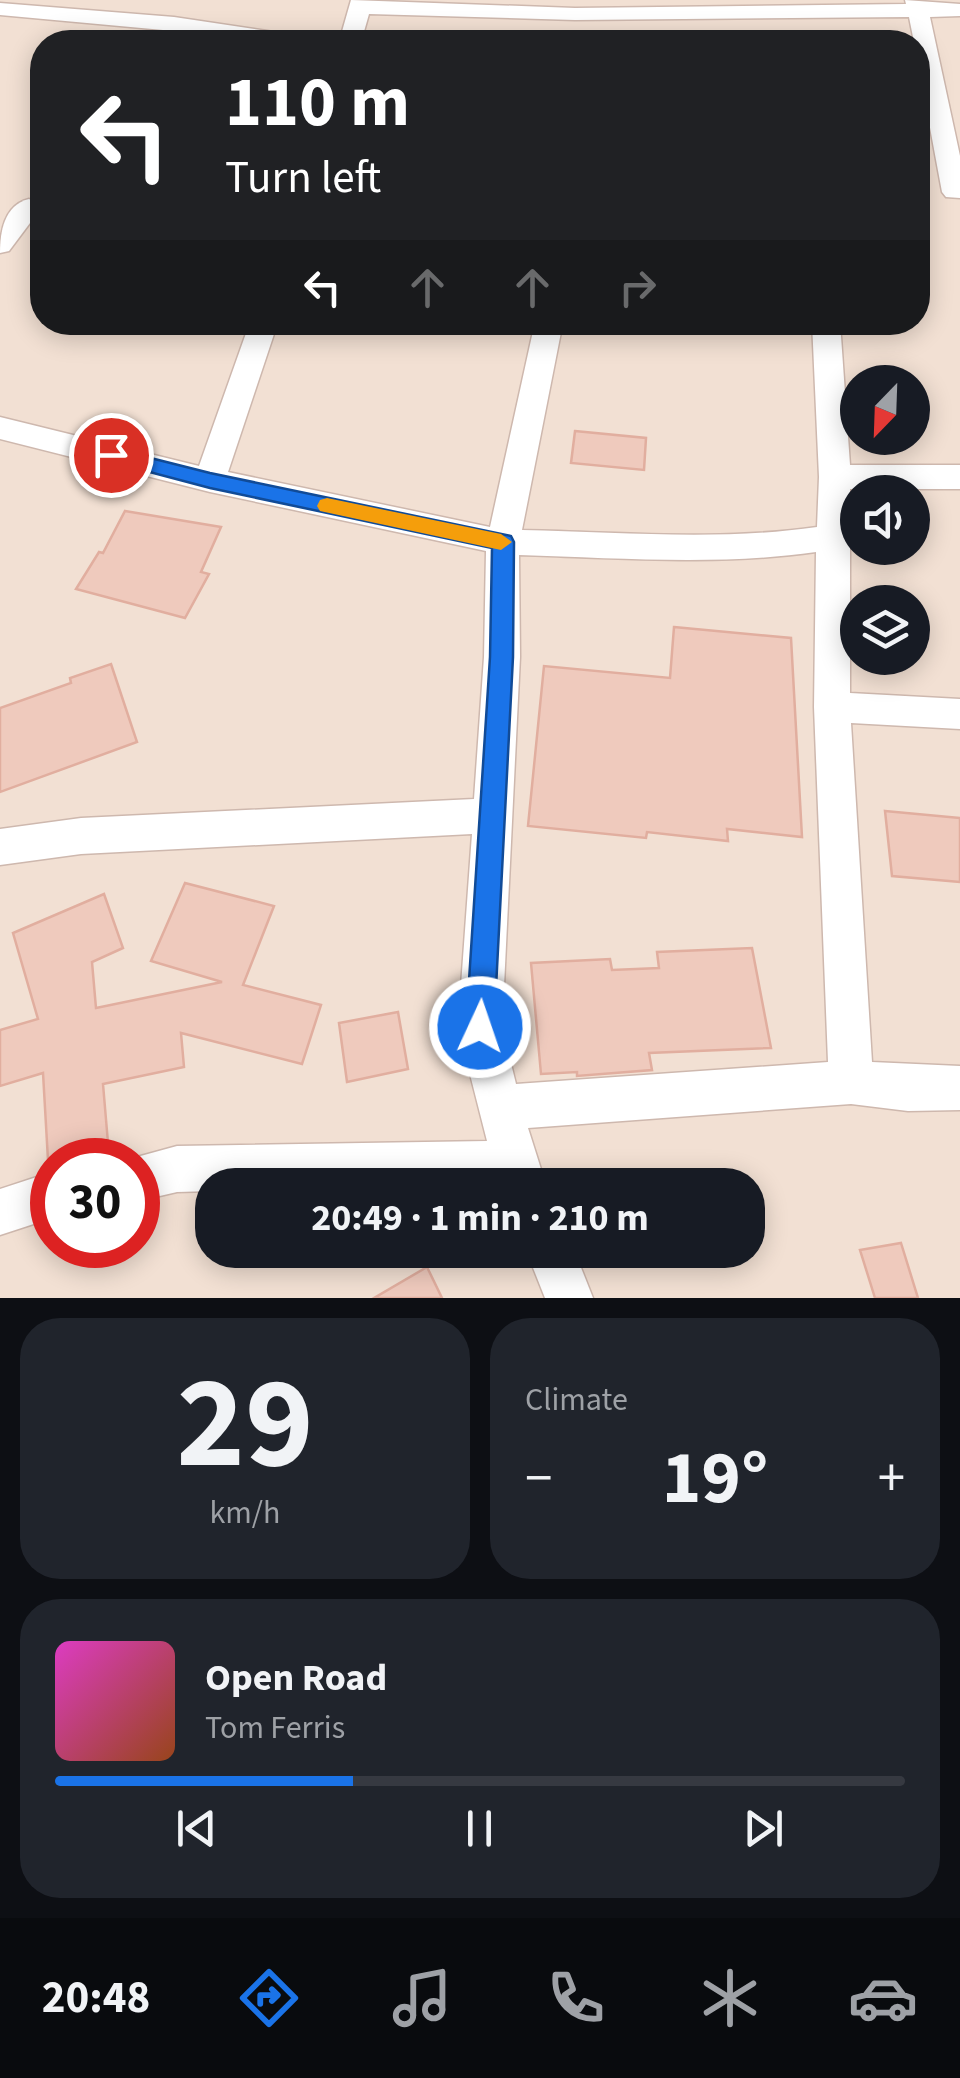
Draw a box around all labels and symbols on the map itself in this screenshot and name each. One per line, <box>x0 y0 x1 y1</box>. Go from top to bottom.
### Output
north arrow <box>840 365 930 455</box>
pin <box>69 413 154 498</box>
position arrow <box>428 975 532 1079</box>
speed limit sign: 30 <box>30 1138 160 1268</box>

